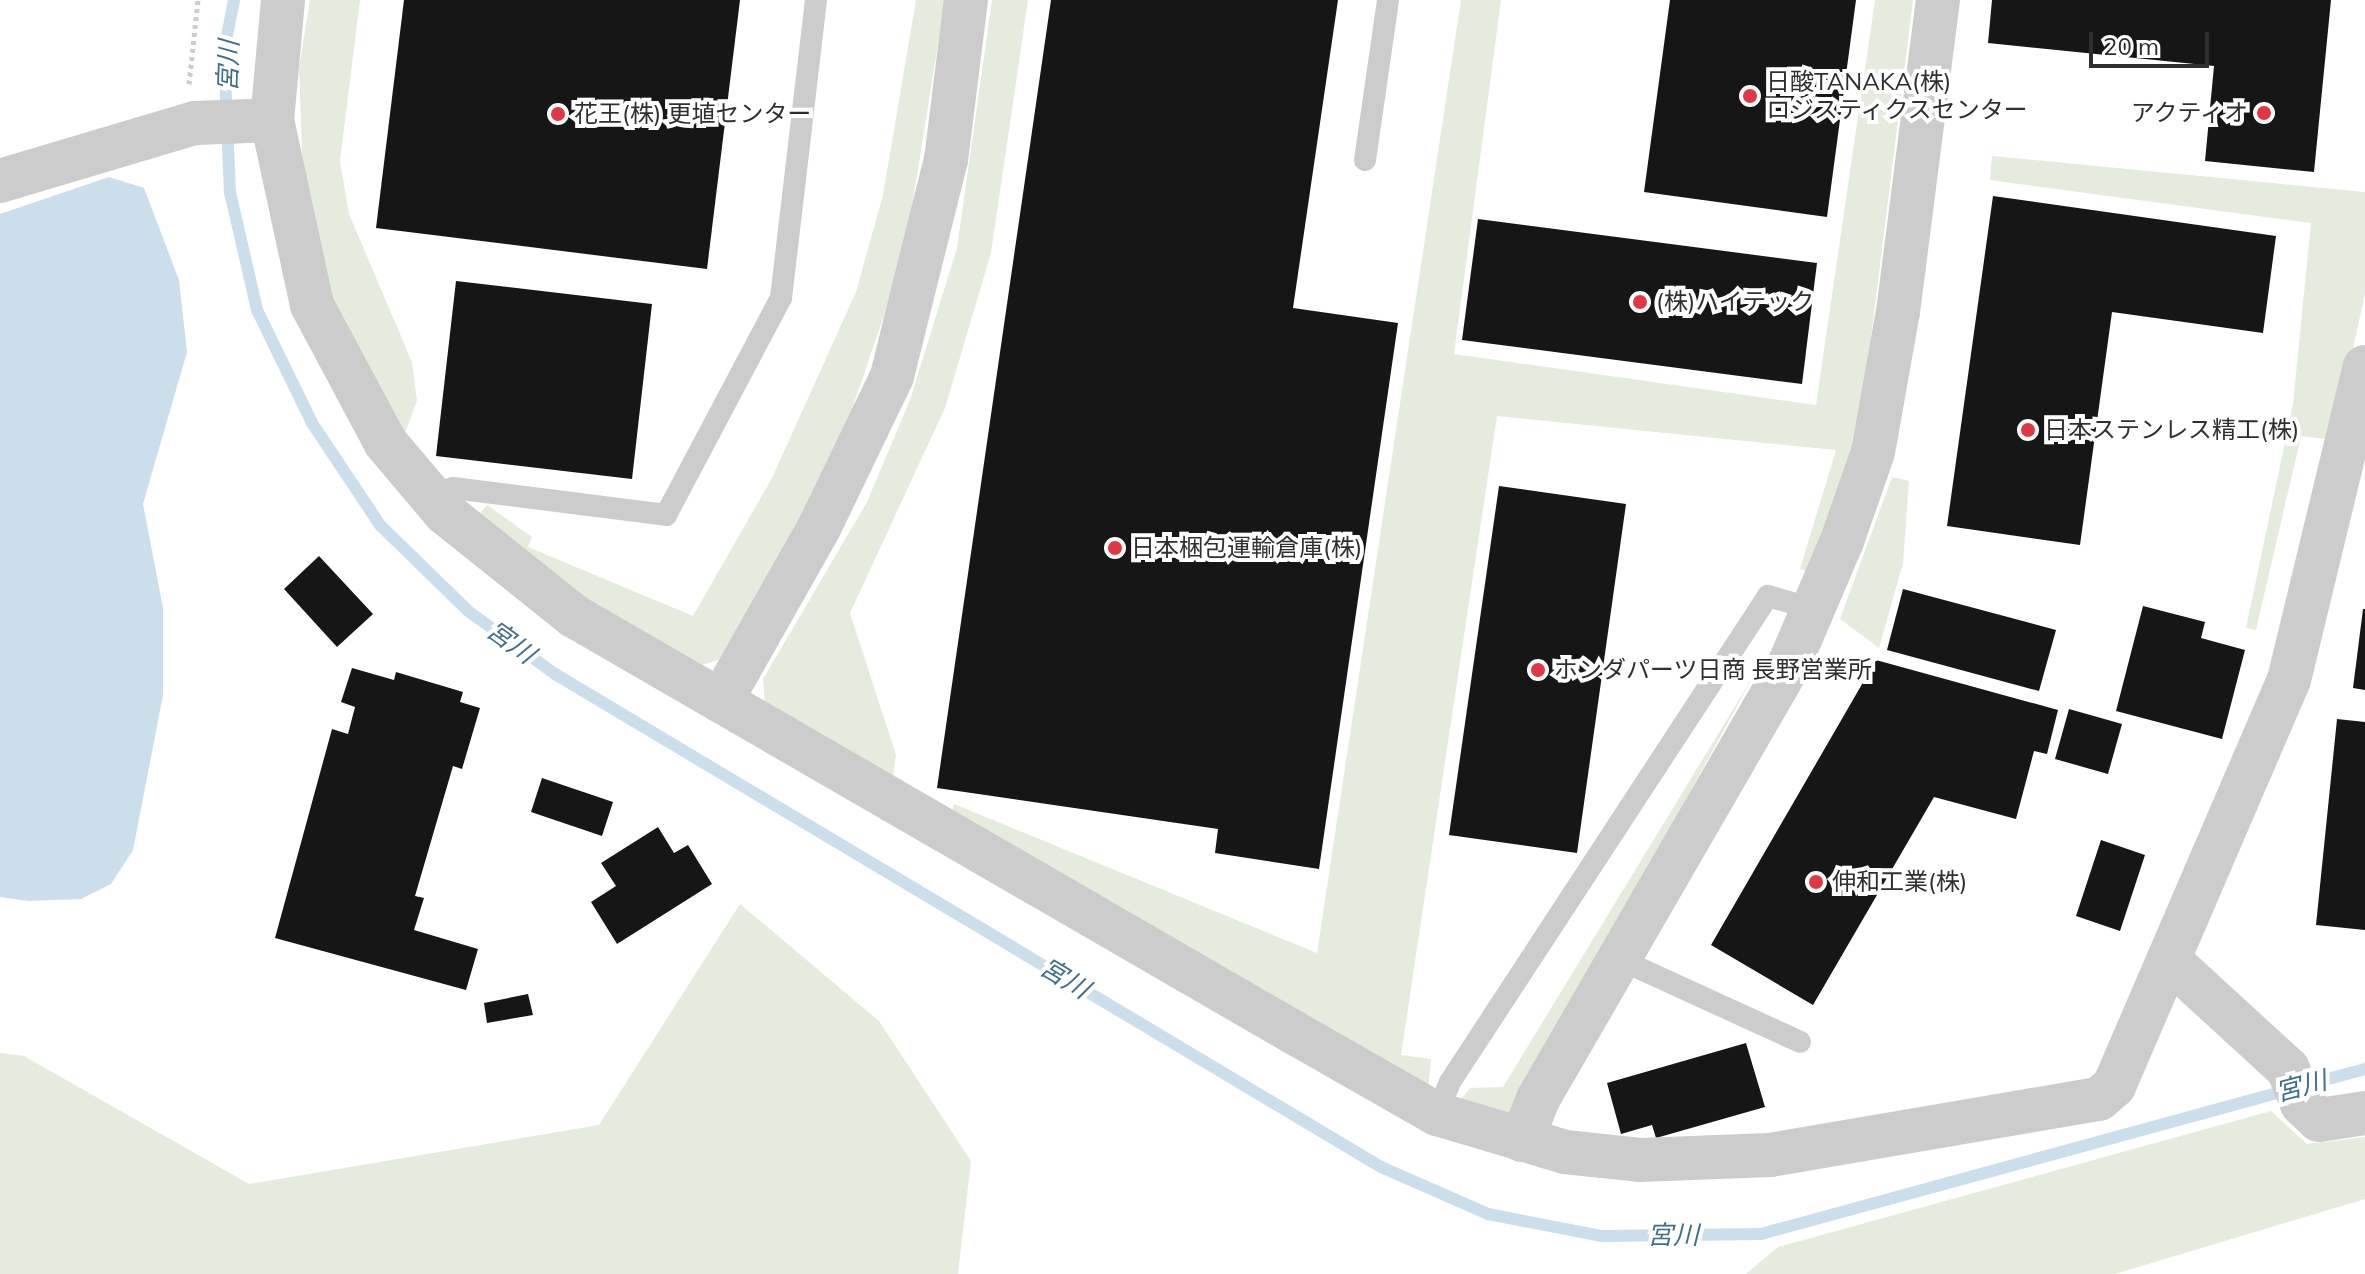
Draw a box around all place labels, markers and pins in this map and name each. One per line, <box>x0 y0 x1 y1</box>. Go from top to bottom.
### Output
place label: 日酸TANAKA(株) ロジスティクスセンター <box>1766 68 2030 124</box>
marker: 日酸TANAKA(株) ロジスティクスセンター <box>1741 87 1759 105</box>
place label: アクティオ <box>2128 99 2248 127</box>
place label: 花王(株) 更埴センター <box>574 100 812 128</box>
marker: アクティオ <box>2255 104 2273 122</box>
marker: 花王(株) 更埴センター <box>549 105 567 123</box>
place label: (株)ハイテック <box>1656 288 1815 316</box>
marker: (株)ハイテック <box>1631 293 1649 311</box>
place label: 日本ステンレス精工(株) <box>2044 416 2299 444</box>
marker: 日本ステンレス精工(株) <box>2019 421 2037 439</box>
place label: 日本梱包運輸倉庫(株) <box>1131 534 1362 562</box>
marker: 日本梱包運輸倉庫(株) <box>1106 539 1124 557</box>
place label: ホンダパーツ日商 長野営業所 <box>1554 656 1872 684</box>
marker: ホンダパーツ日商 長野営業所 <box>1529 661 1547 679</box>
place label: 伸和工業(株) <box>1832 868 1967 896</box>
marker: 伸和工業(株) <box>1807 873 1825 891</box>

